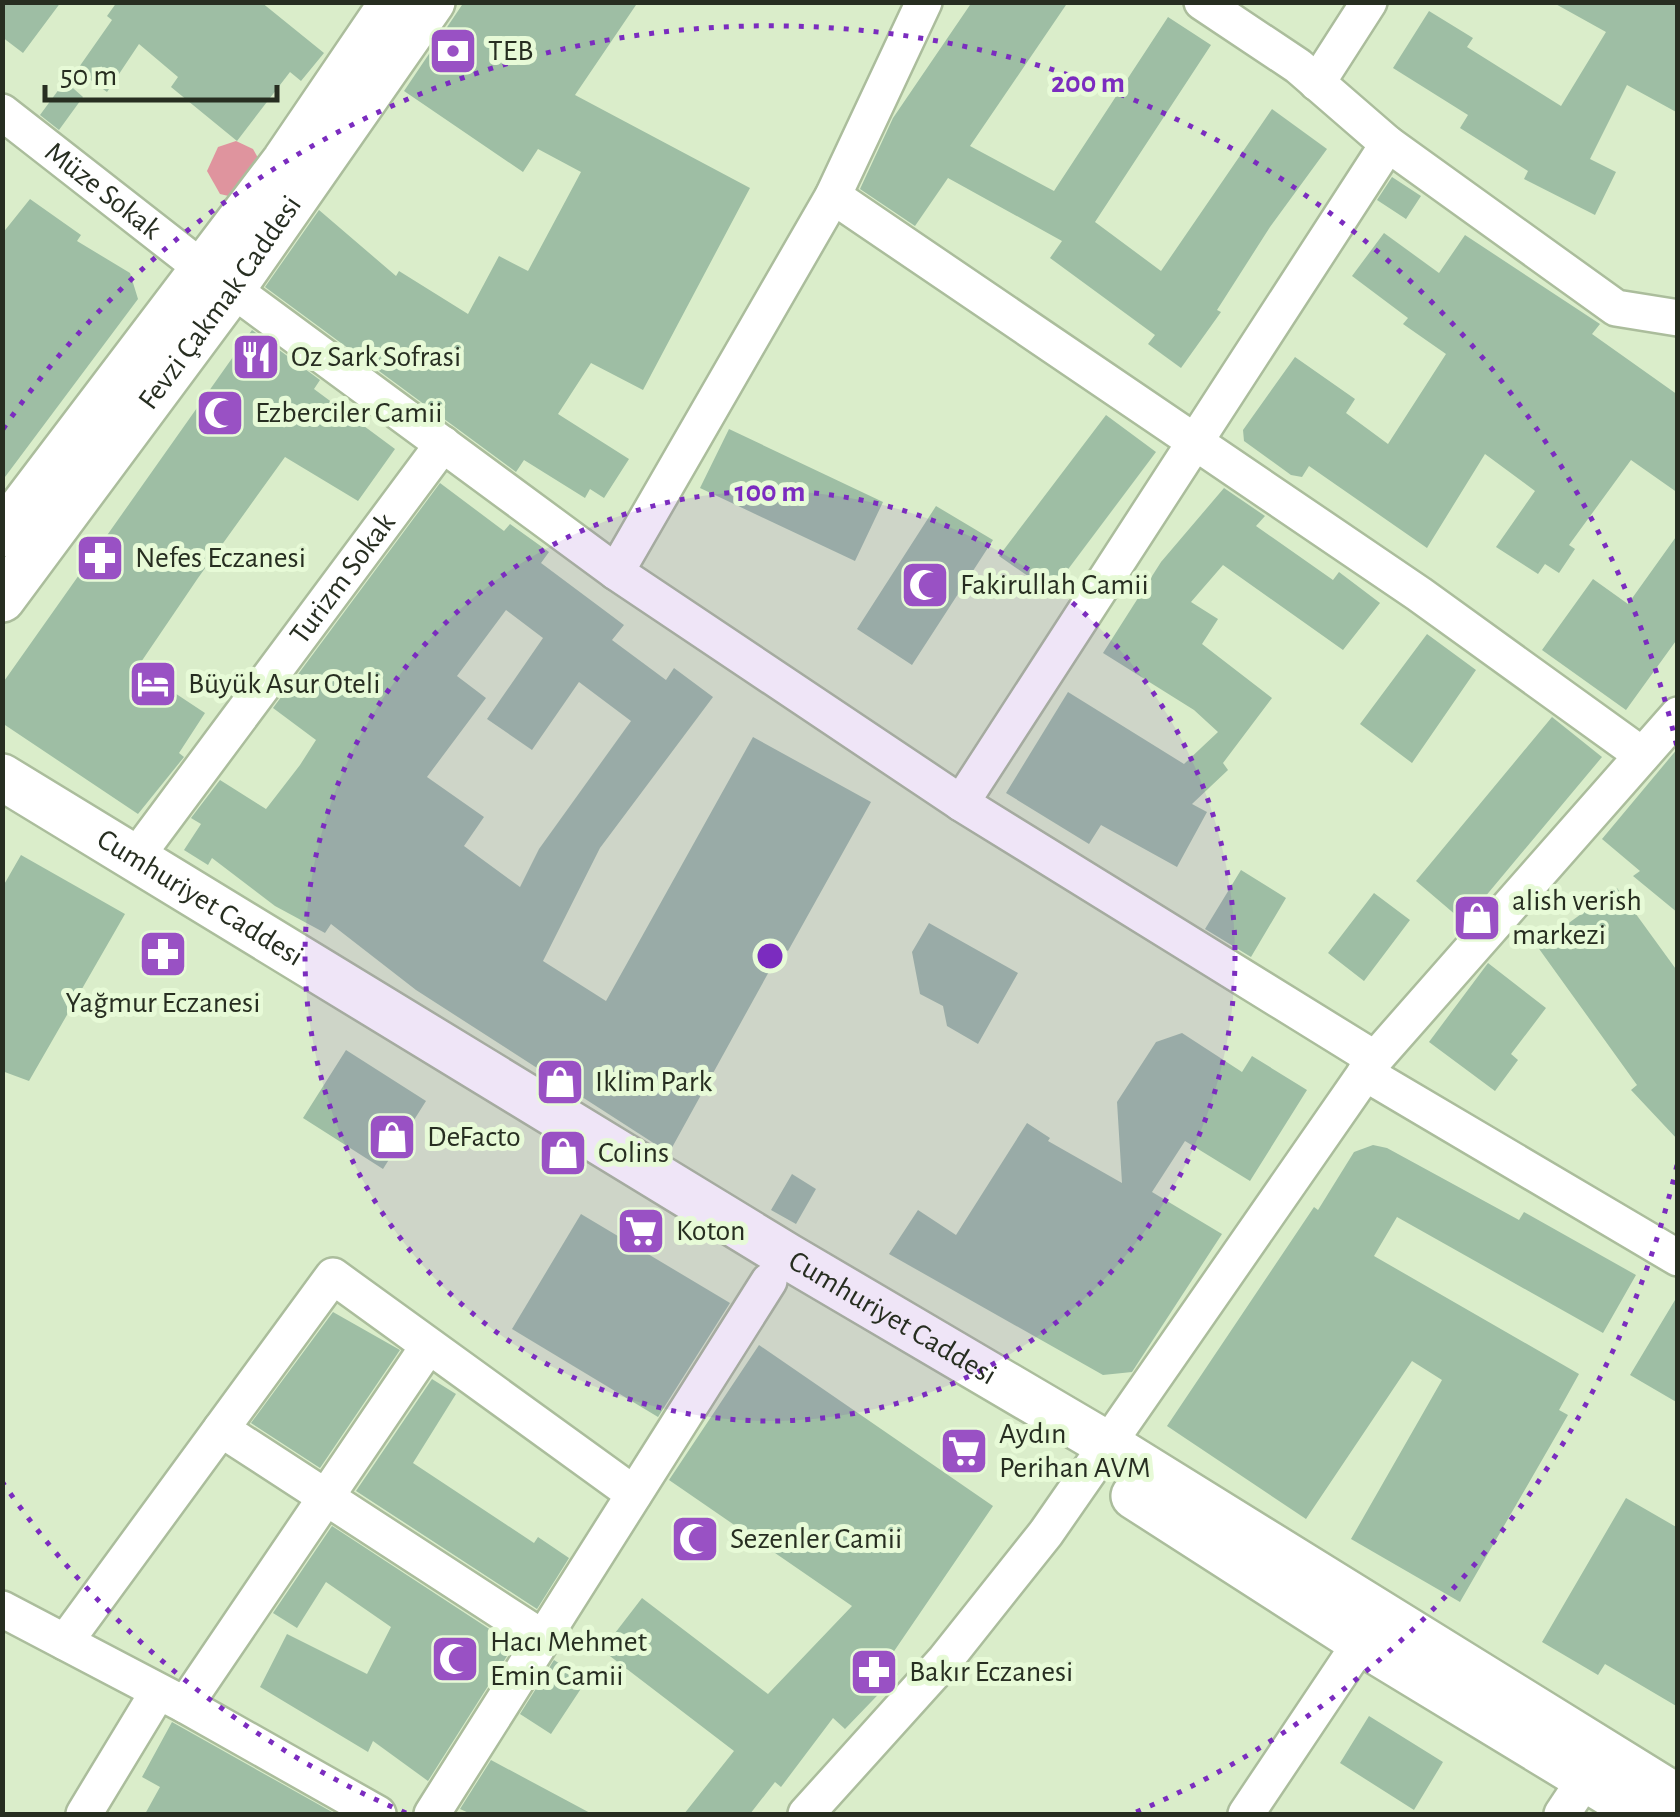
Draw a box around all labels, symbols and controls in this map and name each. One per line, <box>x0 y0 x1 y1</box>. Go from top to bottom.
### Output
bank icon: TEB <box>427 25 479 77</box>
place label: TEB <box>488 36 533 66</box>
scale bar <box>45 40 278 102</box>
text: 50 m <box>60 61 117 91</box>
text: 200 m <box>1051 68 1125 98</box>
street label: Müze Sokak <box>39 136 167 245</box>
street label: Fevzi Çakmak Caddesi <box>133 190 307 415</box>
restaurant icon: Oz Sark Sofrasi <box>230 331 282 383</box>
place label: Oz Sark Sofrasi <box>291 342 461 372</box>
mosque icon: Ezberciler Camii <box>194 387 246 439</box>
place label: Ezberciler Camii <box>255 398 443 428</box>
text: 100 m <box>735 477 805 507</box>
street label: Turizm Sokak <box>285 508 401 650</box>
pharmacy icon: Nefes Eczanesi <box>74 532 126 584</box>
place label: Nefes Eczanesi <box>135 543 306 573</box>
mosque icon: Fakirullah Camii <box>899 559 951 611</box>
place label: Fakirullah Camii <box>960 570 1149 600</box>
hotel icon: Büyük Asur Oteli <box>127 658 179 710</box>
place label: Büyük Asur Oteli <box>188 669 381 699</box>
street label: Cumhuriyet Caddesi <box>92 824 308 972</box>
place label: alish verish markezi <box>1512 886 1642 950</box>
shop icon: alish verish markezi <box>1451 892 1503 944</box>
pharmacy icon: Yağmur Eczanesi <box>137 928 189 980</box>
centre of rings <box>752 938 788 974</box>
place label: Yağmur Eczanesi <box>66 988 260 1018</box>
shop icon: Iklim Park <box>534 1056 586 1108</box>
place label: Iklim Park <box>595 1067 712 1097</box>
shop icon: DeFacto <box>366 1111 418 1163</box>
place label: DeFacto <box>427 1122 521 1152</box>
shop icon: Colins <box>537 1127 589 1179</box>
place label: Colins <box>598 1138 669 1168</box>
supermarket icon: Koton <box>615 1205 667 1257</box>
place label: Koton <box>676 1216 746 1246</box>
street label: Cumhuriyet Caddesi <box>783 1245 1002 1391</box>
place label: Aydın Perihan AVM <box>999 1419 1151 1483</box>
supermarket icon: Aydın Perihan AVM <box>938 1425 990 1477</box>
mosque icon: Sezenler Camii <box>669 1513 721 1565</box>
place label: Sezenler Camii <box>730 1524 902 1554</box>
place label: Hacı Mehmet Emin Camii <box>490 1627 648 1691</box>
mosque icon: Hacı Mehmet Emin Camii <box>429 1633 481 1685</box>
pharmacy icon: Bakır Eczanesi <box>848 1646 900 1698</box>
place label: Bakır Eczanesi <box>909 1657 1073 1687</box>

